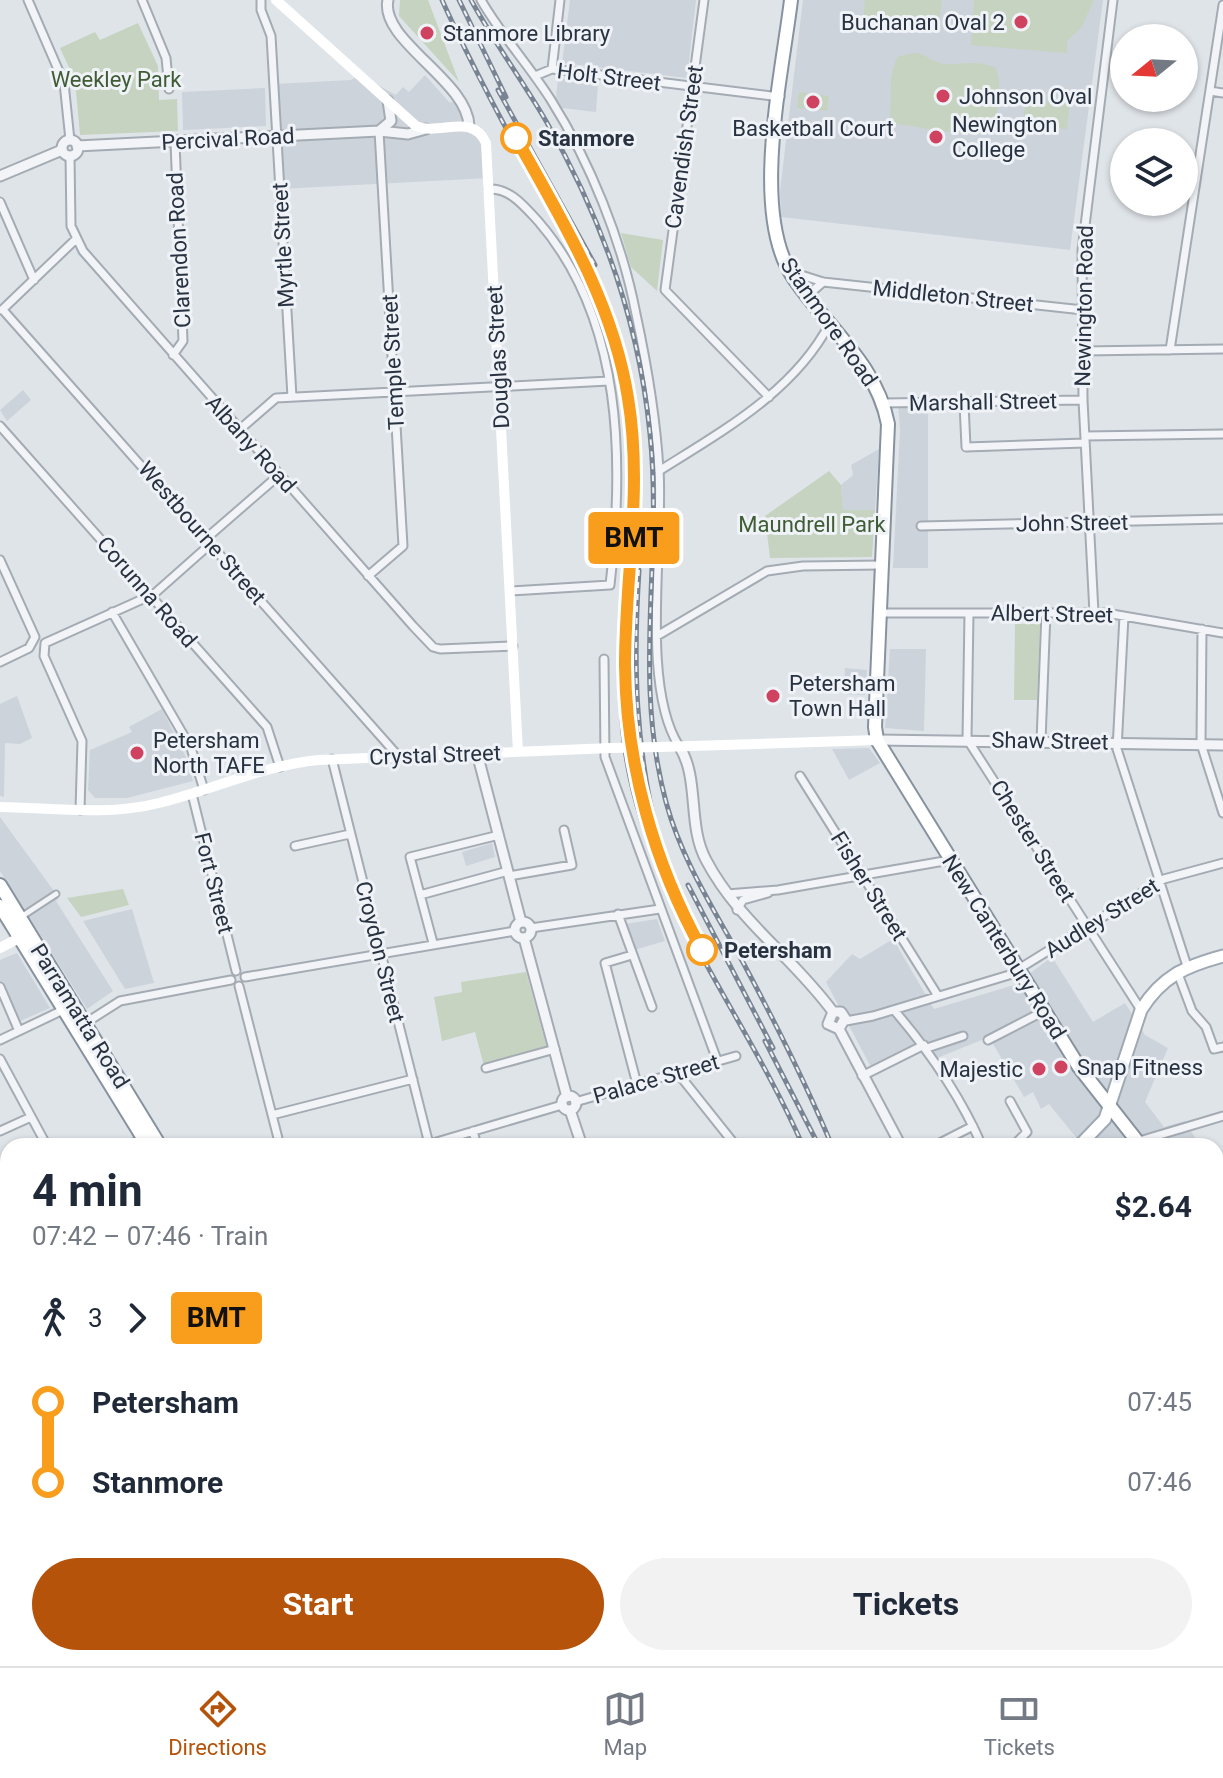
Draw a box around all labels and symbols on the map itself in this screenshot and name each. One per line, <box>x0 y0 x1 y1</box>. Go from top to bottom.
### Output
place label: Buchanan Oval 2 <box>841 10 1005 35</box>
marker: Buchanan Oval 2 <box>1012 13 1030 31</box>
place label: Stanmore Library <box>443 21 611 46</box>
marker: Stanmore Library <box>418 24 436 42</box>
north arrow <box>1110 24 1198 112</box>
street label: Holt Street <box>556 58 662 96</box>
street label: Cavendish Street <box>660 63 708 231</box>
park label: Weekley Park <box>51 67 182 92</box>
place label: Johnson Oval <box>959 84 1092 109</box>
marker: Johnson Oval <box>934 87 952 105</box>
marker: Basketball Court <box>804 93 822 111</box>
place label: Newington College <box>952 112 1057 162</box>
place label: Basketball Court <box>732 116 894 141</box>
street label: Percival Road <box>161 123 295 155</box>
marker: Stanmore <box>501 123 531 153</box>
place label: Stanmore <box>538 126 634 151</box>
marker: Newington College <box>927 128 945 146</box>
street label: Clarendon Road <box>162 172 196 328</box>
street label: Myrtle Street <box>267 182 299 308</box>
street label: Newington Road <box>1070 225 1098 387</box>
street label: Stanmore Road <box>775 253 883 391</box>
street label: Middleton Street <box>871 275 1035 317</box>
street label: Douglas Street <box>482 285 514 429</box>
street label: Temple Street <box>377 293 409 431</box>
street label: Marshall Street <box>909 388 1057 416</box>
street label: Albany Road <box>201 390 301 498</box>
street label: Westbourne Street <box>133 456 271 610</box>
street label: John Street <box>1016 510 1128 536</box>
line badge: BMT <box>588 512 680 564</box>
park label: Maundrell Park <box>738 512 886 537</box>
street label: Corunna Road <box>92 531 202 653</box>
street label: Albert Street <box>991 600 1113 628</box>
place label: Petersham Town Hall <box>789 671 895 721</box>
marker: Petersham Town Hall <box>764 687 782 705</box>
street label: Shaw Street <box>991 727 1109 755</box>
place label: Petersham North TAFE <box>153 728 265 778</box>
street label: Crystal Street <box>369 740 501 770</box>
marker: Petersham North TAFE <box>128 744 146 762</box>
street label: Chester Street <box>985 775 1081 907</box>
street label: Fisher Street <box>826 827 912 945</box>
street label: Fort Street <box>189 830 239 936</box>
street label: New Canterbury Road <box>937 850 1071 1044</box>
street label: Audley Street <box>1040 873 1164 963</box>
street label: Croydon Street <box>350 879 410 1025</box>
marker: Petersham <box>687 935 717 965</box>
place label: Petersham <box>724 938 832 963</box>
street label: Parramatta Road <box>25 939 135 1093</box>
street label: Palace Street <box>590 1049 722 1109</box>
place label: Snap Fitness <box>1077 1055 1203 1080</box>
place label: Majestic <box>939 1057 1023 1082</box>
marker: Snap Fitness <box>1052 1058 1070 1076</box>
marker: Majestic <box>1030 1060 1048 1078</box>

